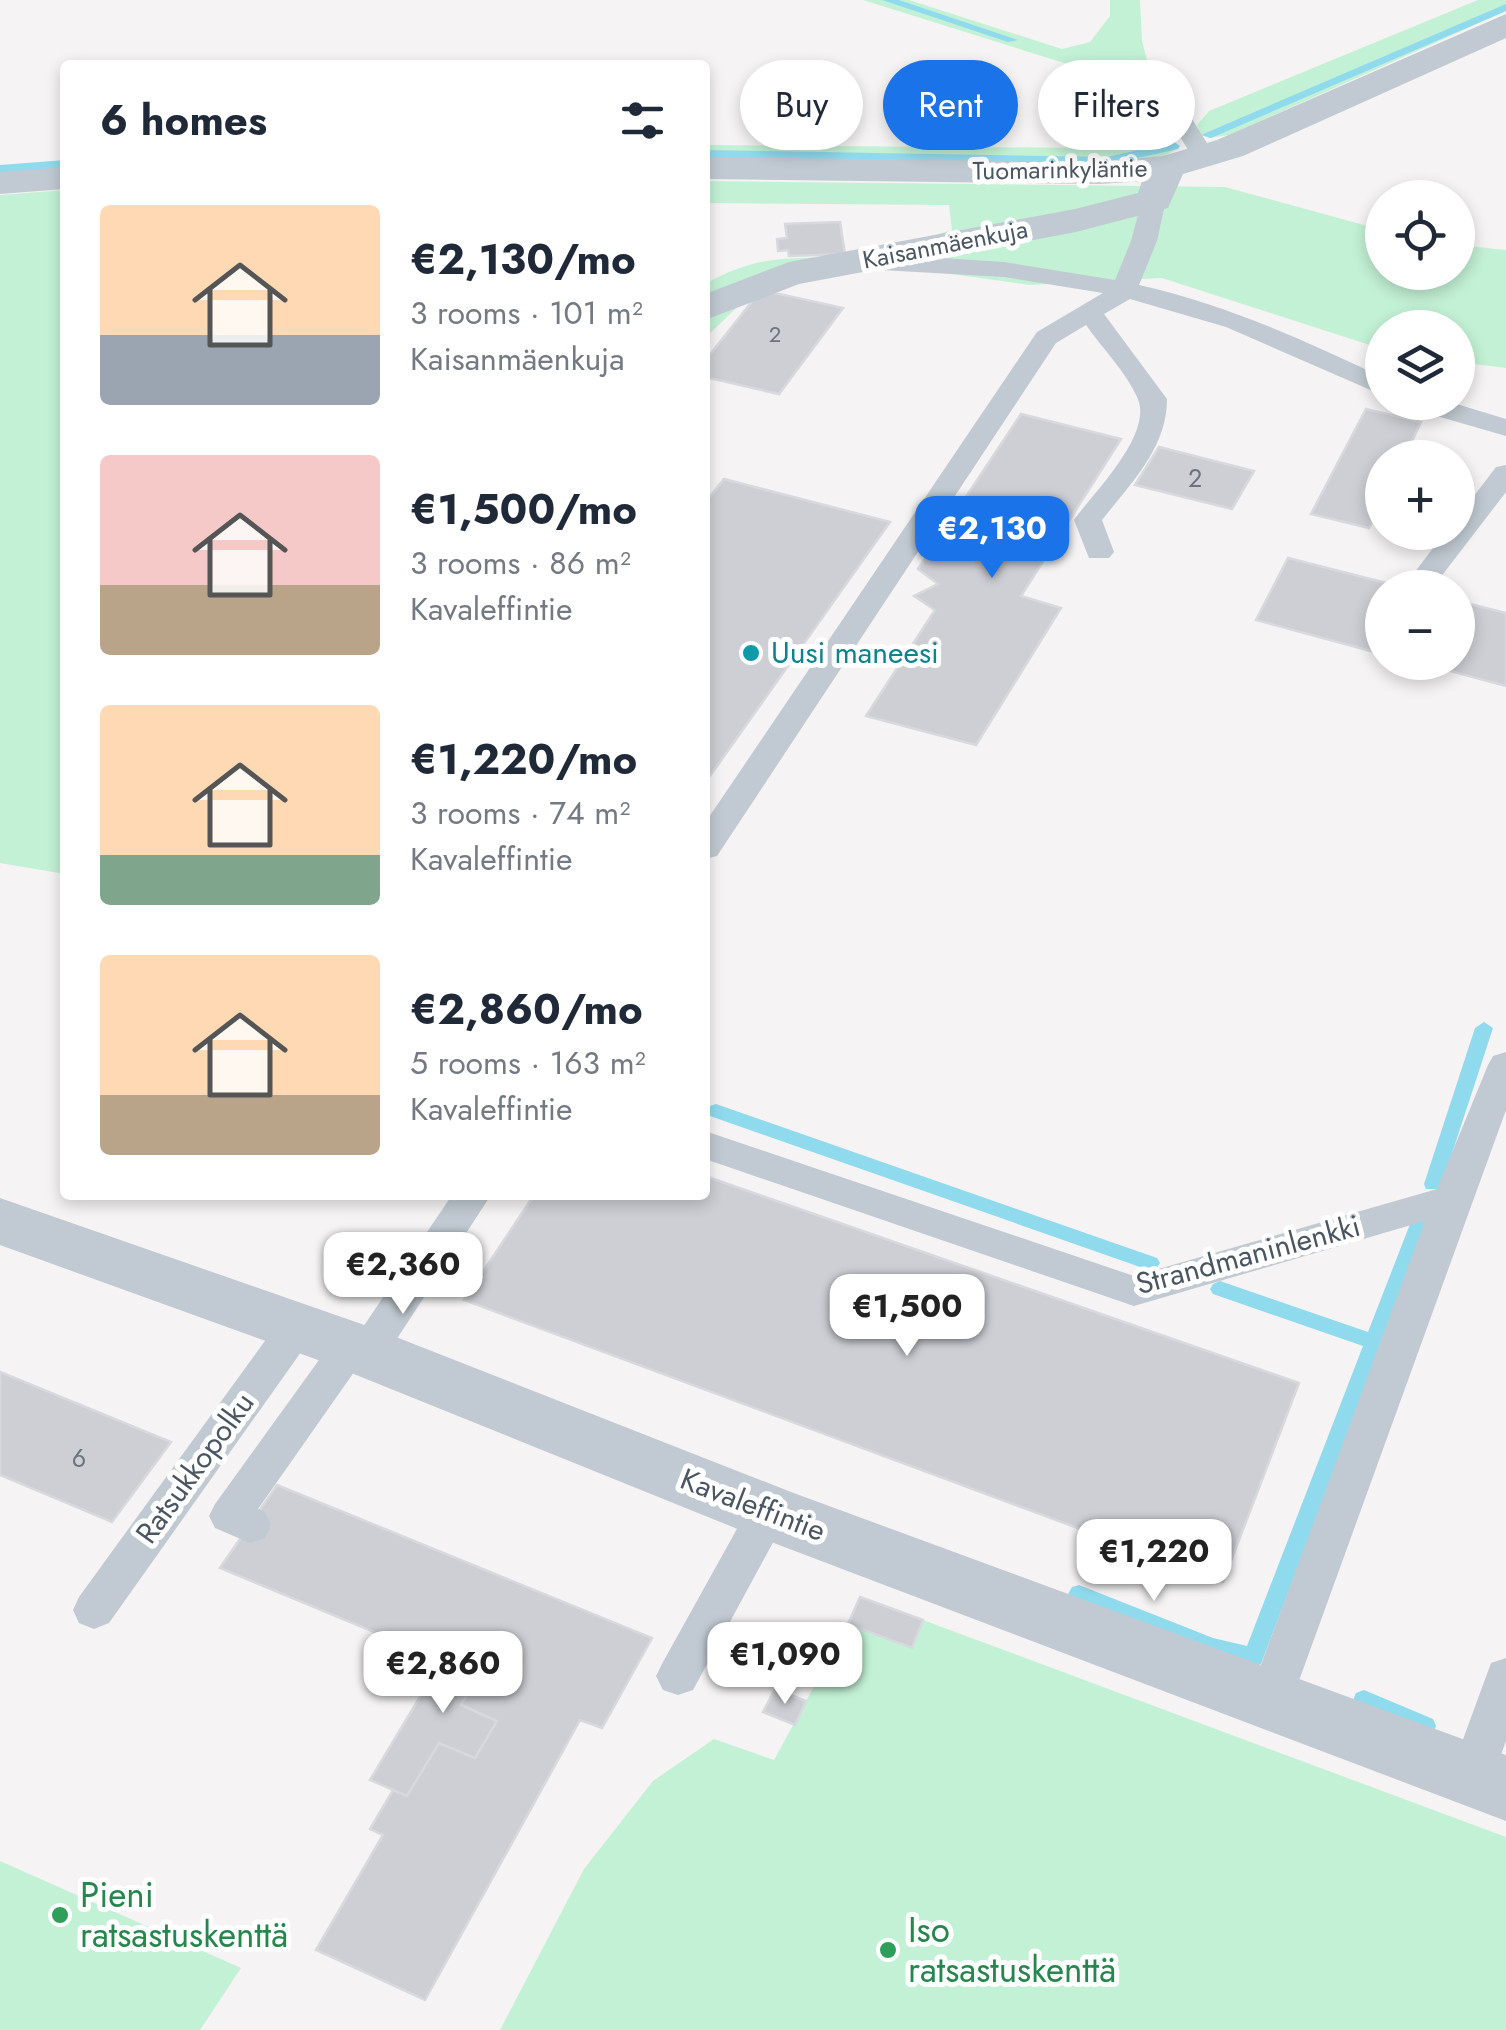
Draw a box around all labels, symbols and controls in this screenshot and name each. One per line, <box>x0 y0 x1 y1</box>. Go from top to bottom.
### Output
chip: Buy <box>740 60 863 150</box>
chip: Rent <box>883 60 1018 150</box>
chip: Filters <box>1038 60 1195 150</box>
text: 6 homes <box>100 90 267 151</box>
icon: filters <box>615 93 670 148</box>
street label: Tuomarinkyläntie <box>972 149 1148 189</box>
map controls <box>1365 180 1475 680</box>
button: locate <box>1365 180 1475 290</box>
street label: Kaisanmäenkuja <box>859 210 1031 278</box>
text: €2,130/mo <box>410 229 636 290</box>
icon: home <box>180 245 300 365</box>
text: 3 rooms · 101 m² <box>410 290 643 336</box>
button: layers <box>1365 310 1475 420</box>
house number: 2 <box>769 318 781 350</box>
text: Kaisanmäenkuja <box>410 336 625 382</box>
button: + <box>1365 440 1475 550</box>
house number: 2 <box>1188 460 1202 496</box>
text: €1,500/mo <box>410 479 637 540</box>
icon: home <box>180 495 300 615</box>
pin: €2,130 <box>911 496 1073 581</box>
text: €2,130 <box>937 505 1047 551</box>
text: 3 rooms · 86 m² <box>410 540 631 586</box>
button: − <box>1365 570 1475 680</box>
text: Kavaleffintie <box>410 586 573 632</box>
place label: Uusi maneesi <box>771 631 939 674</box>
marker: Uusi maneesi <box>740 642 762 664</box>
text: €1,220/mo <box>410 729 637 790</box>
icon: home <box>180 745 300 865</box>
text: 3 rooms · 74 m² <box>410 790 630 836</box>
text: Kavaleffintie <box>410 836 573 882</box>
text: €2,860/mo <box>410 979 643 1040</box>
icon: home <box>180 995 300 1115</box>
text: 5 rooms · 163 m² <box>410 1040 646 1086</box>
text: Kavaleffintie <box>410 1086 573 1132</box>
street label: Strandmaninlenkki <box>1131 1204 1365 1305</box>
pin: €2,360 <box>322 1232 484 1317</box>
text: €2,360 <box>346 1241 460 1287</box>
pin: €1,500 <box>826 1274 988 1359</box>
text: €1,500 <box>852 1283 962 1329</box>
street label: Ratsukkopolku <box>125 1383 264 1552</box>
house number: 6 <box>72 1440 86 1476</box>
street label: Kavaleffintie <box>674 1457 832 1552</box>
pin: €1,220 <box>1073 1519 1235 1604</box>
text: €1,220 <box>1099 1528 1209 1574</box>
pin: €1,090 <box>704 1622 866 1707</box>
pin: €2,860 <box>362 1631 524 1716</box>
text: €1,090 <box>729 1631 841 1677</box>
text: €2,860 <box>386 1640 500 1686</box>
place label: Pieni ratsastuskenttä <box>80 1870 288 1960</box>
marker: Pieni ratsastuskenttä <box>49 1904 71 1926</box>
place label: Iso ratsastuskenttä <box>908 1905 1116 1995</box>
marker: Iso ratsastuskenttä <box>877 1939 899 1961</box>

